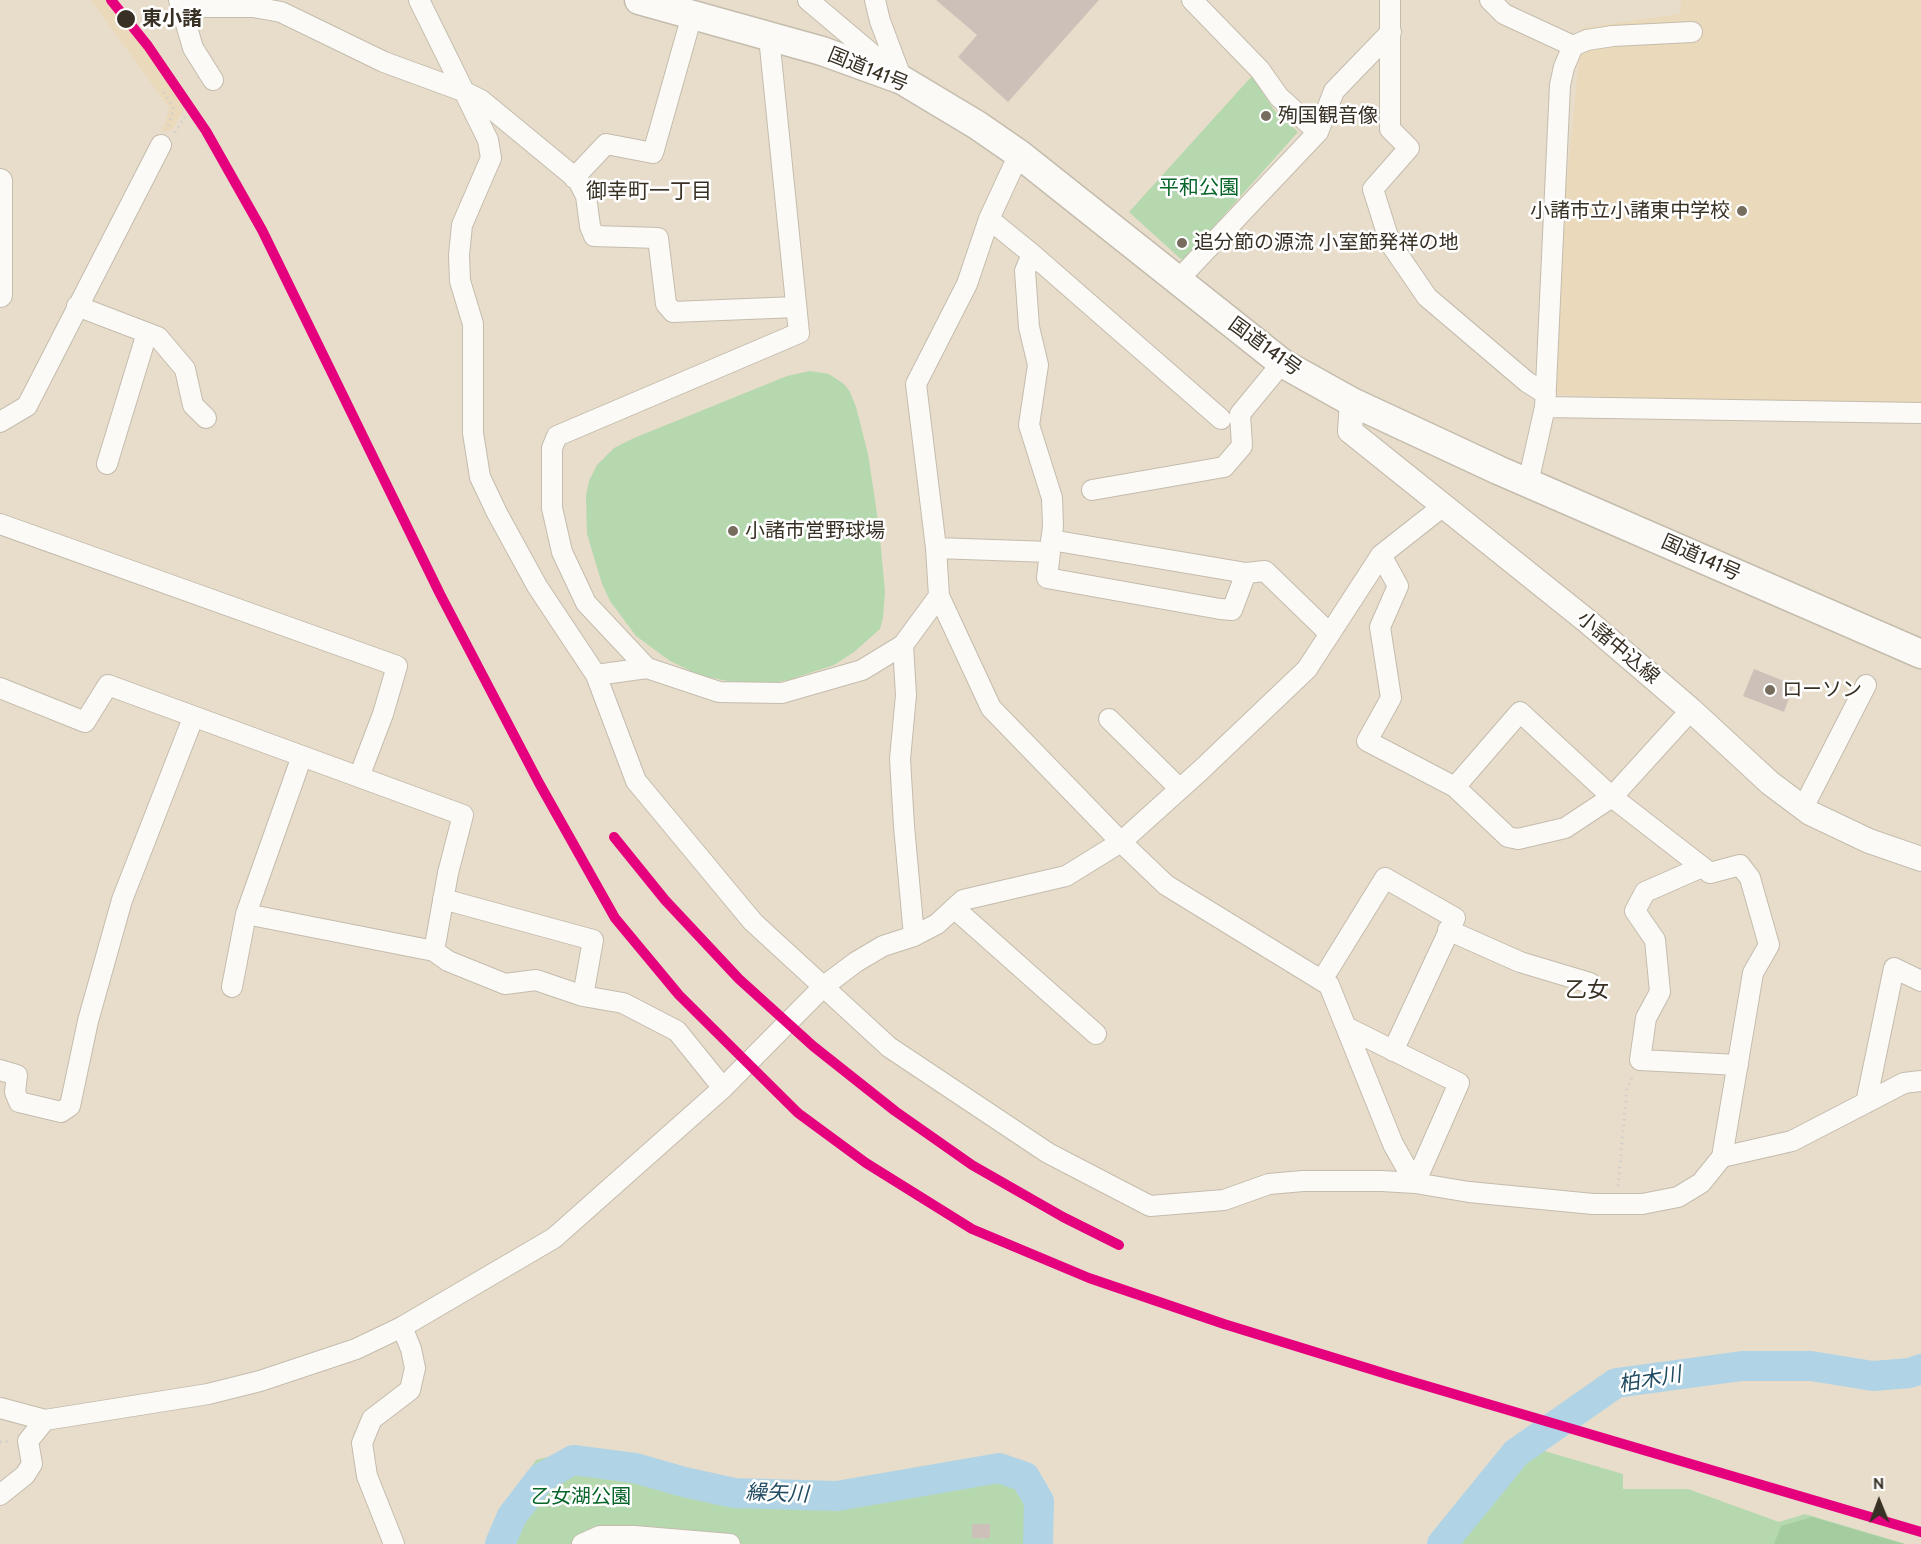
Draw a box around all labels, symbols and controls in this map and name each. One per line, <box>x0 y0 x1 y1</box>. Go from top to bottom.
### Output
place label: 東小諸 <box>142 7 202 31</box>
marker: 東小諸 <box>115 8 137 30</box>
street label: 国道141号 <box>824 43 912 97</box>
place label: 殉国観音像 <box>1278 104 1378 128</box>
marker: 殉国観音像 <box>1259 109 1273 123</box>
park label: 平和公園 <box>1159 176 1239 200</box>
district label: 御幸町一丁目 <box>586 179 712 205</box>
place label: 小諸市立小諸東中学校 <box>1530 199 1730 223</box>
marker: 小諸市立小諸東中学校 <box>1735 204 1749 218</box>
place label: 追分節の源流 小室節発祥の地 <box>1194 231 1458 255</box>
marker: 追分節の源流 小室節発祥の地 <box>1175 236 1189 250</box>
street label: 国道141号 <box>1224 312 1306 382</box>
place label: 小諸市営野球場 <box>745 519 885 543</box>
marker: 小諸市営野球場 <box>726 524 740 538</box>
street label: 国道141号 <box>1657 530 1745 586</box>
street label: 小諸中込線 <box>1572 607 1664 689</box>
place label: ローソン <box>1782 678 1862 702</box>
marker: ローソン <box>1763 683 1777 697</box>
district label: 乙女 <box>1565 978 1609 1004</box>
water label: 柏木川 <box>1617 1362 1683 1398</box>
north arrow <box>1849 1472 1909 1532</box>
text: N <box>1873 1474 1884 1493</box>
water label: 繰矢川 <box>745 1480 809 1508</box>
park label: 乙女湖公園 <box>531 1485 631 1509</box>

